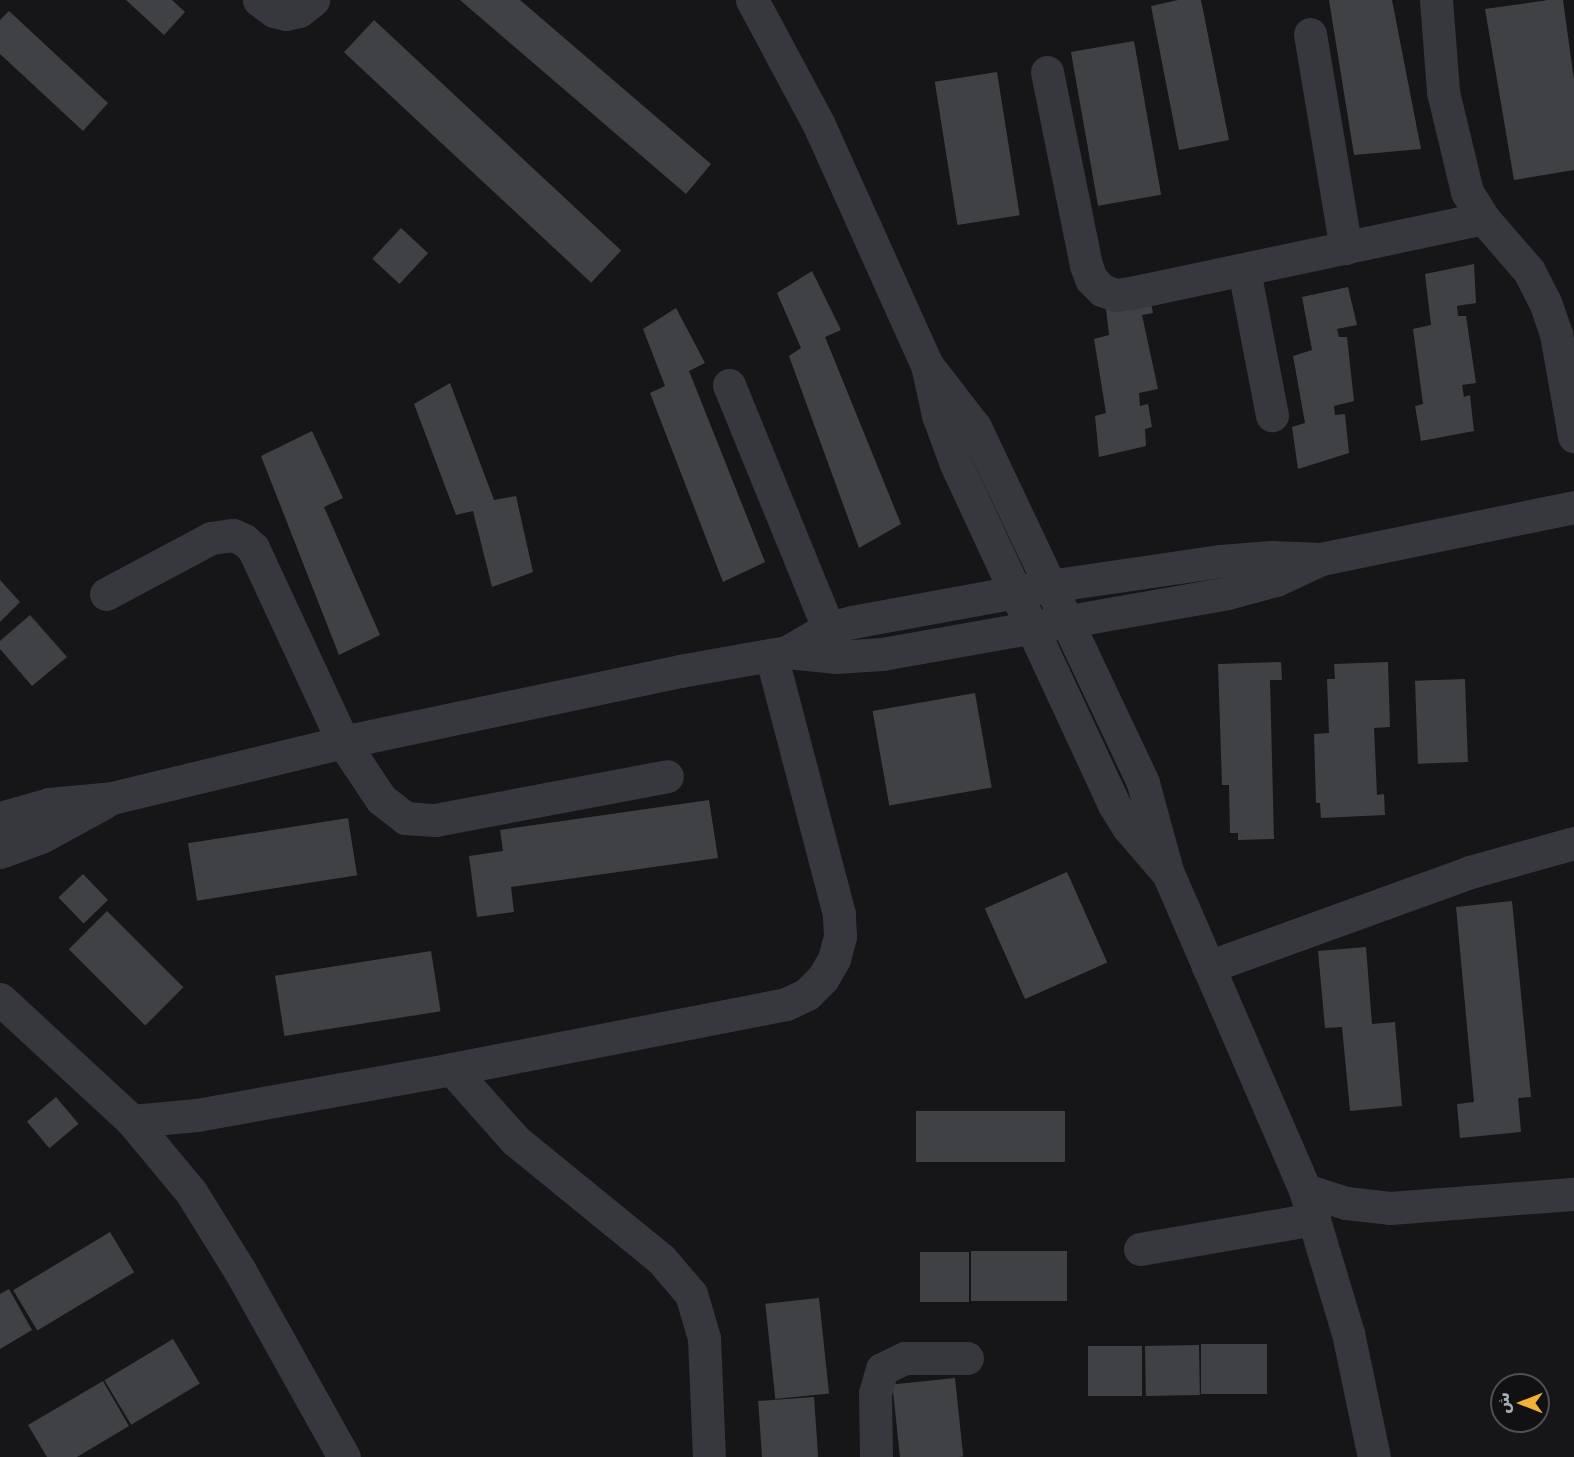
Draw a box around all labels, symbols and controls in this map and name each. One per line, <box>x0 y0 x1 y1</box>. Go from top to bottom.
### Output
north arrow <box>1490 1373 1550 1433</box>
text: ش <box>1494 1392 1513 1414</box>

